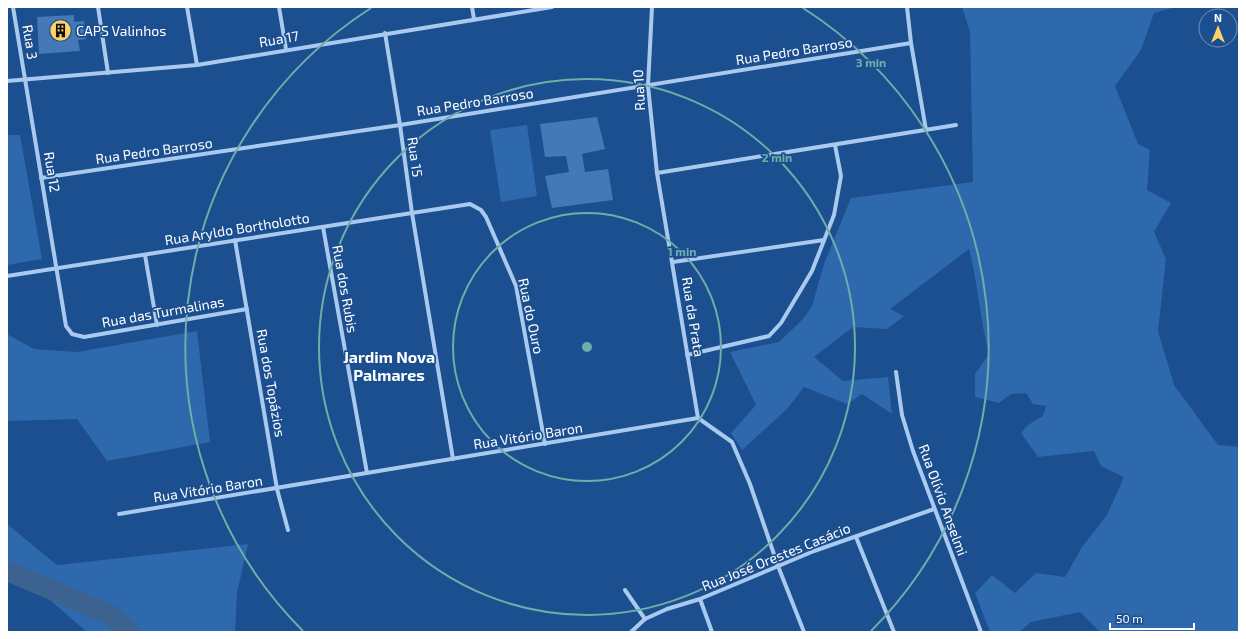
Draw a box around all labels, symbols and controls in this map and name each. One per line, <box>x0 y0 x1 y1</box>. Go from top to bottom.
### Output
north arrow <box>1198 8 1238 48</box>
text: N <box>1214 11 1222 24</box>
building icon: CAPS Valinhos <box>48 18 74 44</box>
place label: CAPS Valinhos <box>76 22 166 39</box>
street label: Rua 3 <box>19 23 42 61</box>
street label: Rua 17 <box>258 27 300 50</box>
street label: Rua Pedro Barroso <box>734 33 854 68</box>
text: 3 min <box>856 55 886 69</box>
street label: Rua 10 <box>629 69 648 111</box>
street label: Rua Pedro Barroso <box>415 84 535 119</box>
street label: Rua Pedro Barroso <box>94 134 214 167</box>
street label: Rua 15 <box>404 136 427 178</box>
street label: Rua 12 <box>41 150 64 194</box>
text: 2 min <box>762 150 792 164</box>
street label: Rua Aryldo Bortholotto <box>163 209 311 248</box>
street label: Rua dos Rubis <box>329 244 362 334</box>
text: 1 min <box>668 244 696 258</box>
street label: Rua do Ouro <box>515 276 548 355</box>
street label: Rua da Prata <box>679 276 708 358</box>
street label: Rua das Turmalinas <box>100 292 225 331</box>
street label: Rua dos Topázios <box>254 328 289 438</box>
centre of rings <box>580 340 594 354</box>
district label: Jardim Nova Palmares <box>343 347 435 384</box>
street label: Rua Vitório Baron <box>472 418 584 453</box>
street label: Rua Olívio Anselmi <box>915 442 972 558</box>
street label: Rua Vitório Baron <box>152 471 264 506</box>
street label: Rua José Orestes Casácio <box>699 519 853 594</box>
scale bar <box>1110 605 1194 631</box>
text: 50 m <box>1116 611 1143 625</box>

